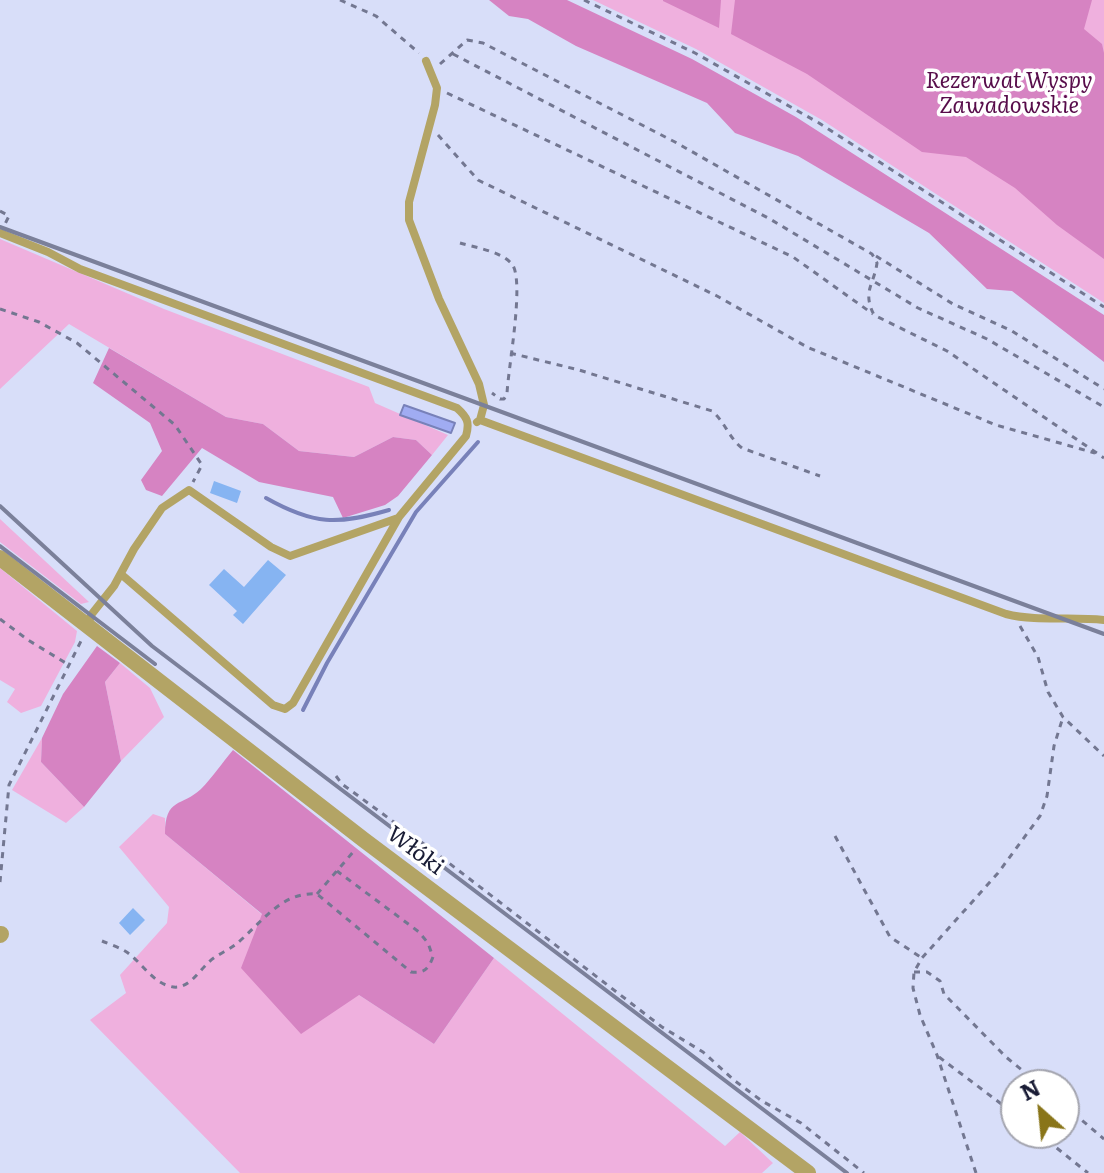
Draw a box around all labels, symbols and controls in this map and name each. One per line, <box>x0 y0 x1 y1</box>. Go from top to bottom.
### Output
park label: Rezerwat Wyspy Zawadowskie <box>925 69 1093 120</box>
street label: Włóki <box>381 821 449 881</box>
north arrow <box>1000 1069 1080 1149</box>
text: N <box>1014 1070 1046 1108</box>

